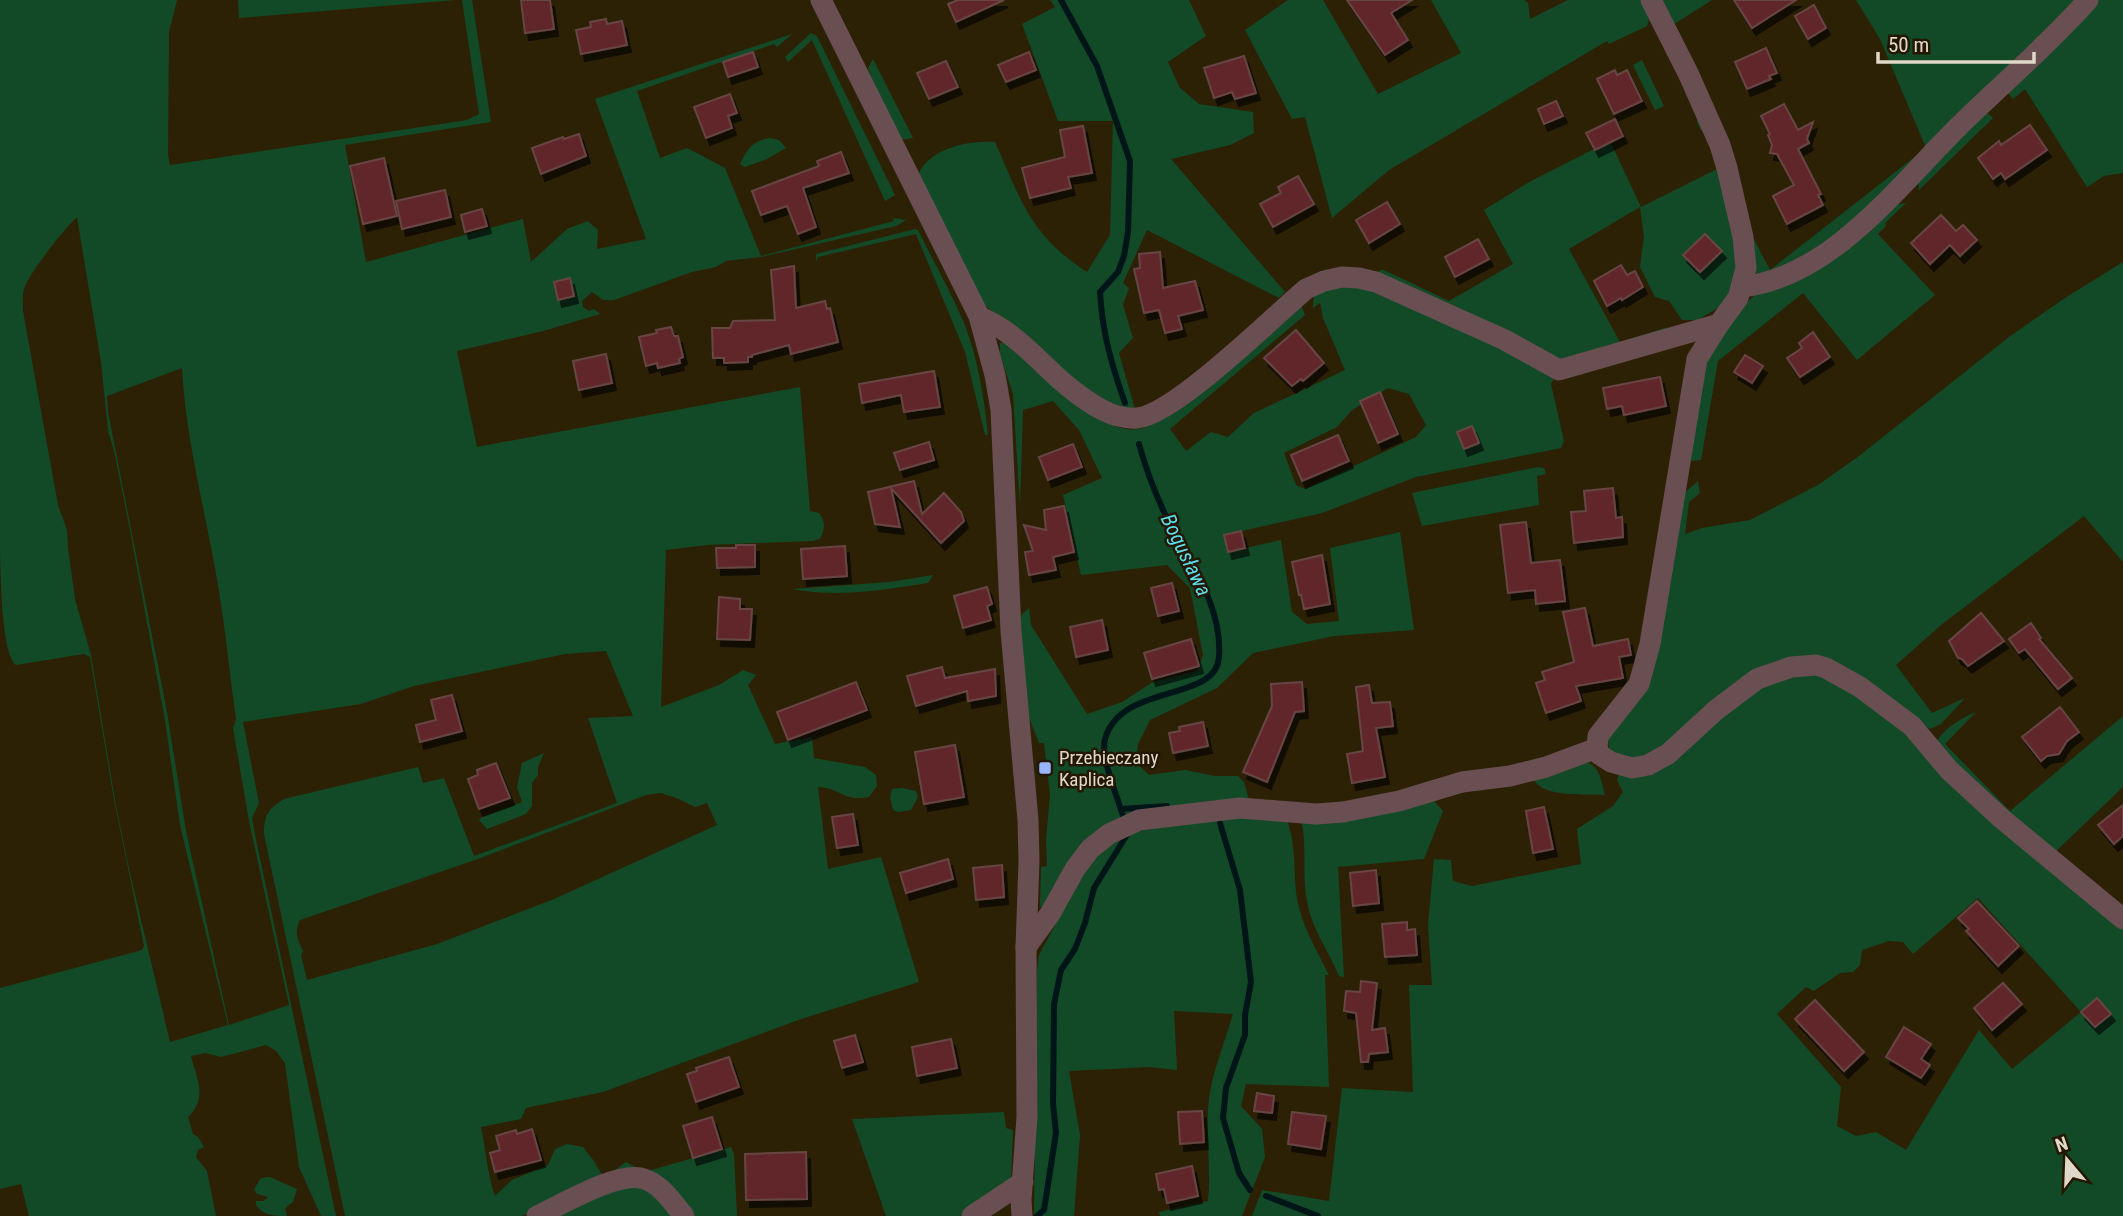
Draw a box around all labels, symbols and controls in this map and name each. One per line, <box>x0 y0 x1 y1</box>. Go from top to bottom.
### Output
scale bar <box>1878 21 2034 65</box>
text: 50 m <box>1888 33 1929 57</box>
water label: Bogusława <box>1156 510 1216 600</box>
place label: Przebieczany Kaplica <box>1059 746 1158 791</box>
marker: Przebieczany Kaplica <box>1037 760 1053 776</box>
north arrow <box>2032 1125 2102 1195</box>
text: N <box>2052 1132 2071 1157</box>

